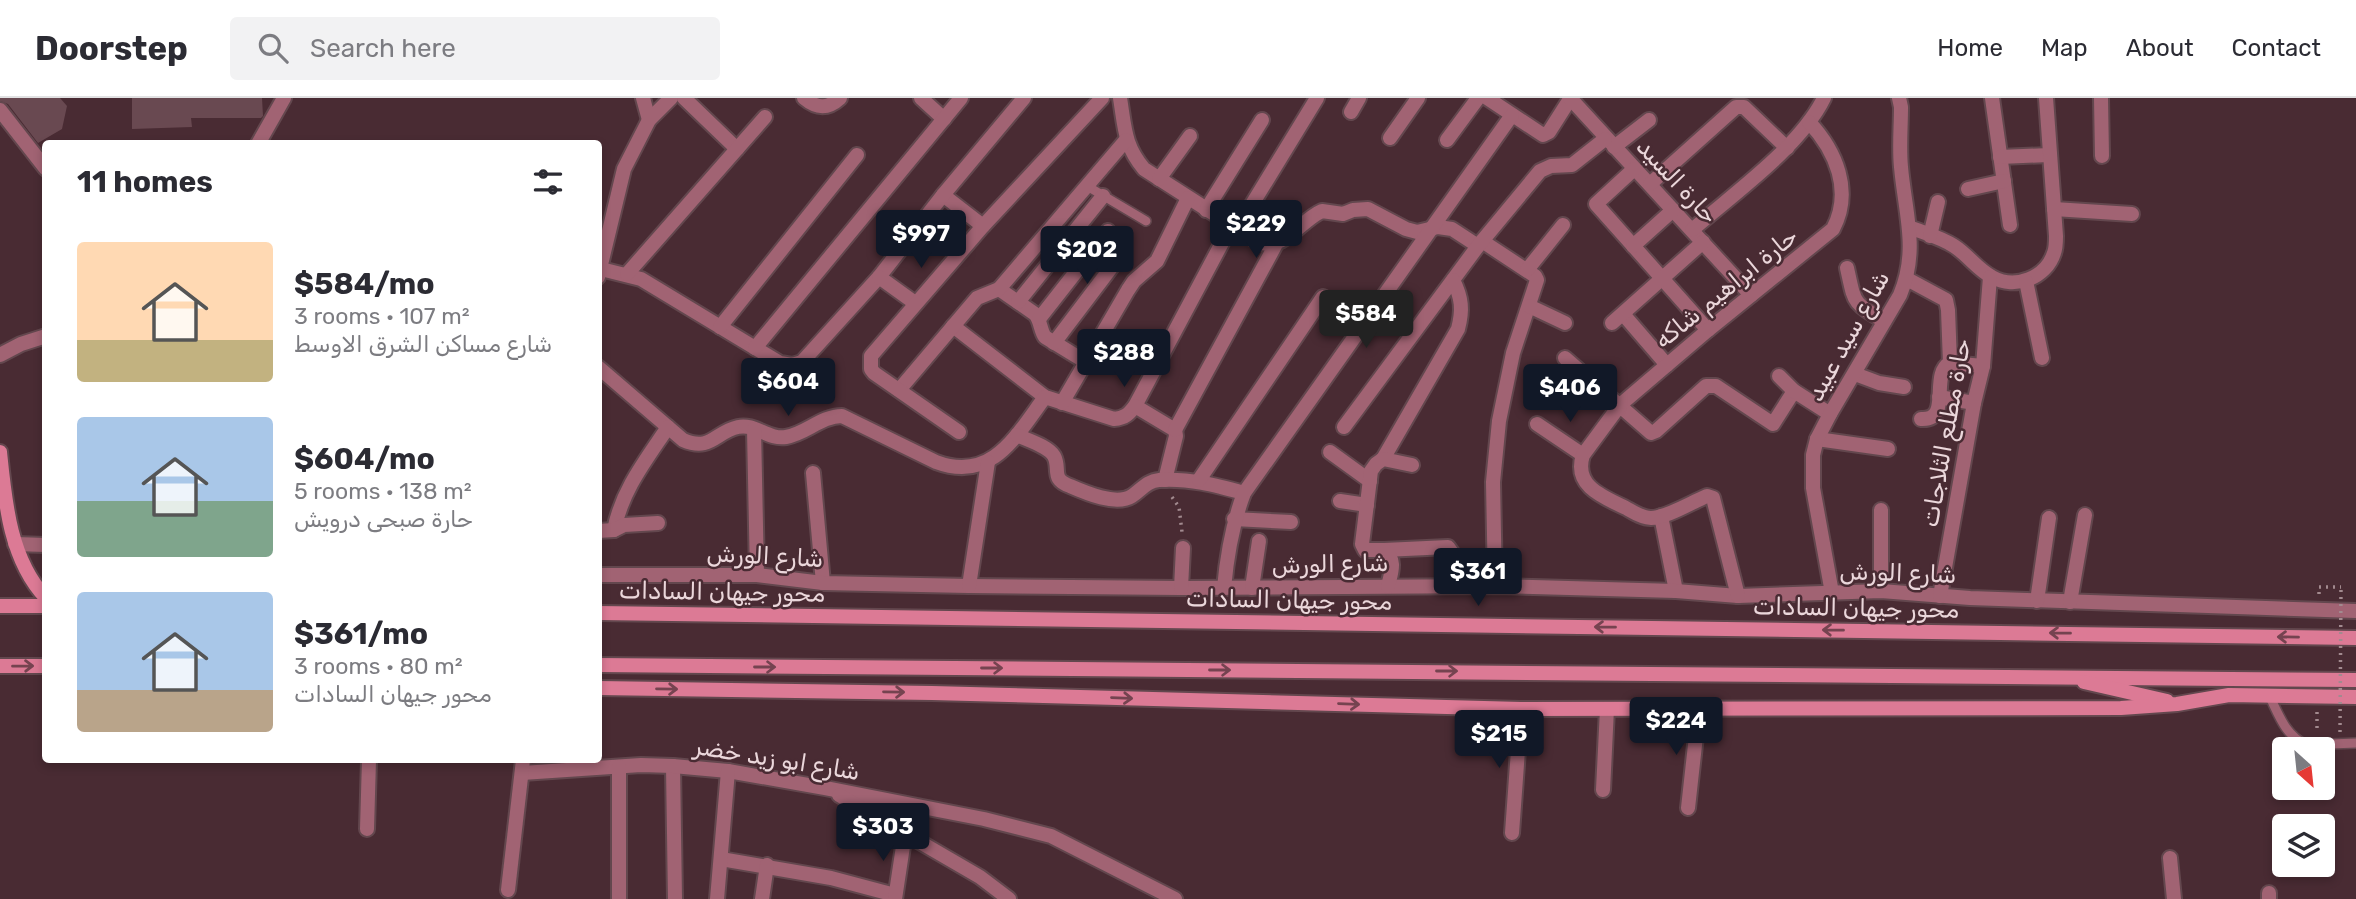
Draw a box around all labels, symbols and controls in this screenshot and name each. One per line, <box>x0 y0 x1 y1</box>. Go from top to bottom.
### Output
search box <box>230 17 720 80</box>
text: Doorstep <box>35 29 188 68</box>
icon: search <box>254 29 292 67</box>
text: Search here <box>310 33 456 64</box>
text: Home <box>1937 34 2003 62</box>
text: Map <box>2041 34 2088 62</box>
text: About <box>2126 34 2194 62</box>
text: Contact <box>2232 34 2321 62</box>
street label: حارة السيد <box>1630 133 1724 229</box>
icon: filters <box>529 163 567 201</box>
text: 11 homes <box>77 164 213 200</box>
pin: $229 <box>1215 200 1297 260</box>
text: $229 <box>1226 209 1286 237</box>
pin: $997 <box>880 211 962 270</box>
text: $997 <box>892 219 950 247</box>
street label: حارة ابراهيم شاكه <box>1649 222 1804 355</box>
pin: $202 <box>1046 226 1128 286</box>
text: $202 <box>1057 235 1117 263</box>
text: $584/mo <box>294 266 435 302</box>
street label: شارع سيد عبيد <box>1801 266 1897 407</box>
icon: home <box>133 270 217 354</box>
pin: $584 <box>1325 290 1407 350</box>
text: $584 <box>1335 299 1397 327</box>
text: 3 rooms · 107 m² <box>294 302 470 330</box>
text: شارع مساكن الشرق الاوسط <box>294 330 552 358</box>
pin: $288 <box>1083 330 1165 389</box>
street label: حارة مطلع الثلاجات <box>1916 337 1979 530</box>
text: $288 <box>1093 338 1155 366</box>
pin: $604 <box>747 358 829 418</box>
pin: $406 <box>1529 364 1611 424</box>
text: $604 <box>757 367 819 395</box>
text: $406 <box>1539 373 1601 401</box>
text: $604/mo <box>294 441 435 477</box>
icon: home <box>133 445 217 529</box>
text: 5 rooms · 138 m² <box>294 477 471 505</box>
text: حارة صبحى درويش <box>294 505 473 533</box>
street label: شارع الورش <box>706 539 824 575</box>
pin: $361 <box>1437 548 1519 608</box>
street label: شارع الورش <box>1271 549 1389 581</box>
text: $361 <box>1450 557 1506 585</box>
street label: شارع الورش <box>1839 557 1957 591</box>
street label: محور جيهان السادات <box>619 576 825 608</box>
street label: محور جيهان السادات <box>1186 584 1392 616</box>
street label: محور جيهان السادات <box>1753 592 1959 624</box>
text: $361/mo <box>294 616 428 652</box>
icon: home <box>133 620 217 704</box>
one-way arrow <box>1594 620 1617 634</box>
one-way arrow <box>1822 624 1845 637</box>
one-way arrow <box>2049 627 2072 640</box>
one-way arrow <box>2277 630 2300 643</box>
text: 3 rooms · 80 m² <box>294 652 463 680</box>
one-way arrow <box>11 659 34 673</box>
one-way arrow <box>753 660 776 673</box>
one-way arrow <box>980 661 1003 675</box>
one-way arrow <box>1208 663 1231 677</box>
one-way arrow <box>1435 665 1458 678</box>
text: محور جيهان السادات <box>294 680 492 708</box>
one-way arrow <box>655 682 678 695</box>
one-way arrow <box>882 685 905 699</box>
one-way arrow <box>1110 691 1133 705</box>
one-way arrow <box>1337 698 1360 711</box>
pin: $224 <box>1635 698 1717 757</box>
text: $224 <box>1646 706 1706 734</box>
pin: $215 <box>1458 710 1540 770</box>
text: $215 <box>1471 719 1527 747</box>
street label: شارع ابو زيد خضر <box>690 732 862 788</box>
north arrow <box>2272 737 2334 800</box>
map controls <box>2272 737 2335 877</box>
pin: $303 <box>842 804 924 863</box>
text: $303 <box>852 812 914 840</box>
button: layers <box>2272 814 2335 877</box>

